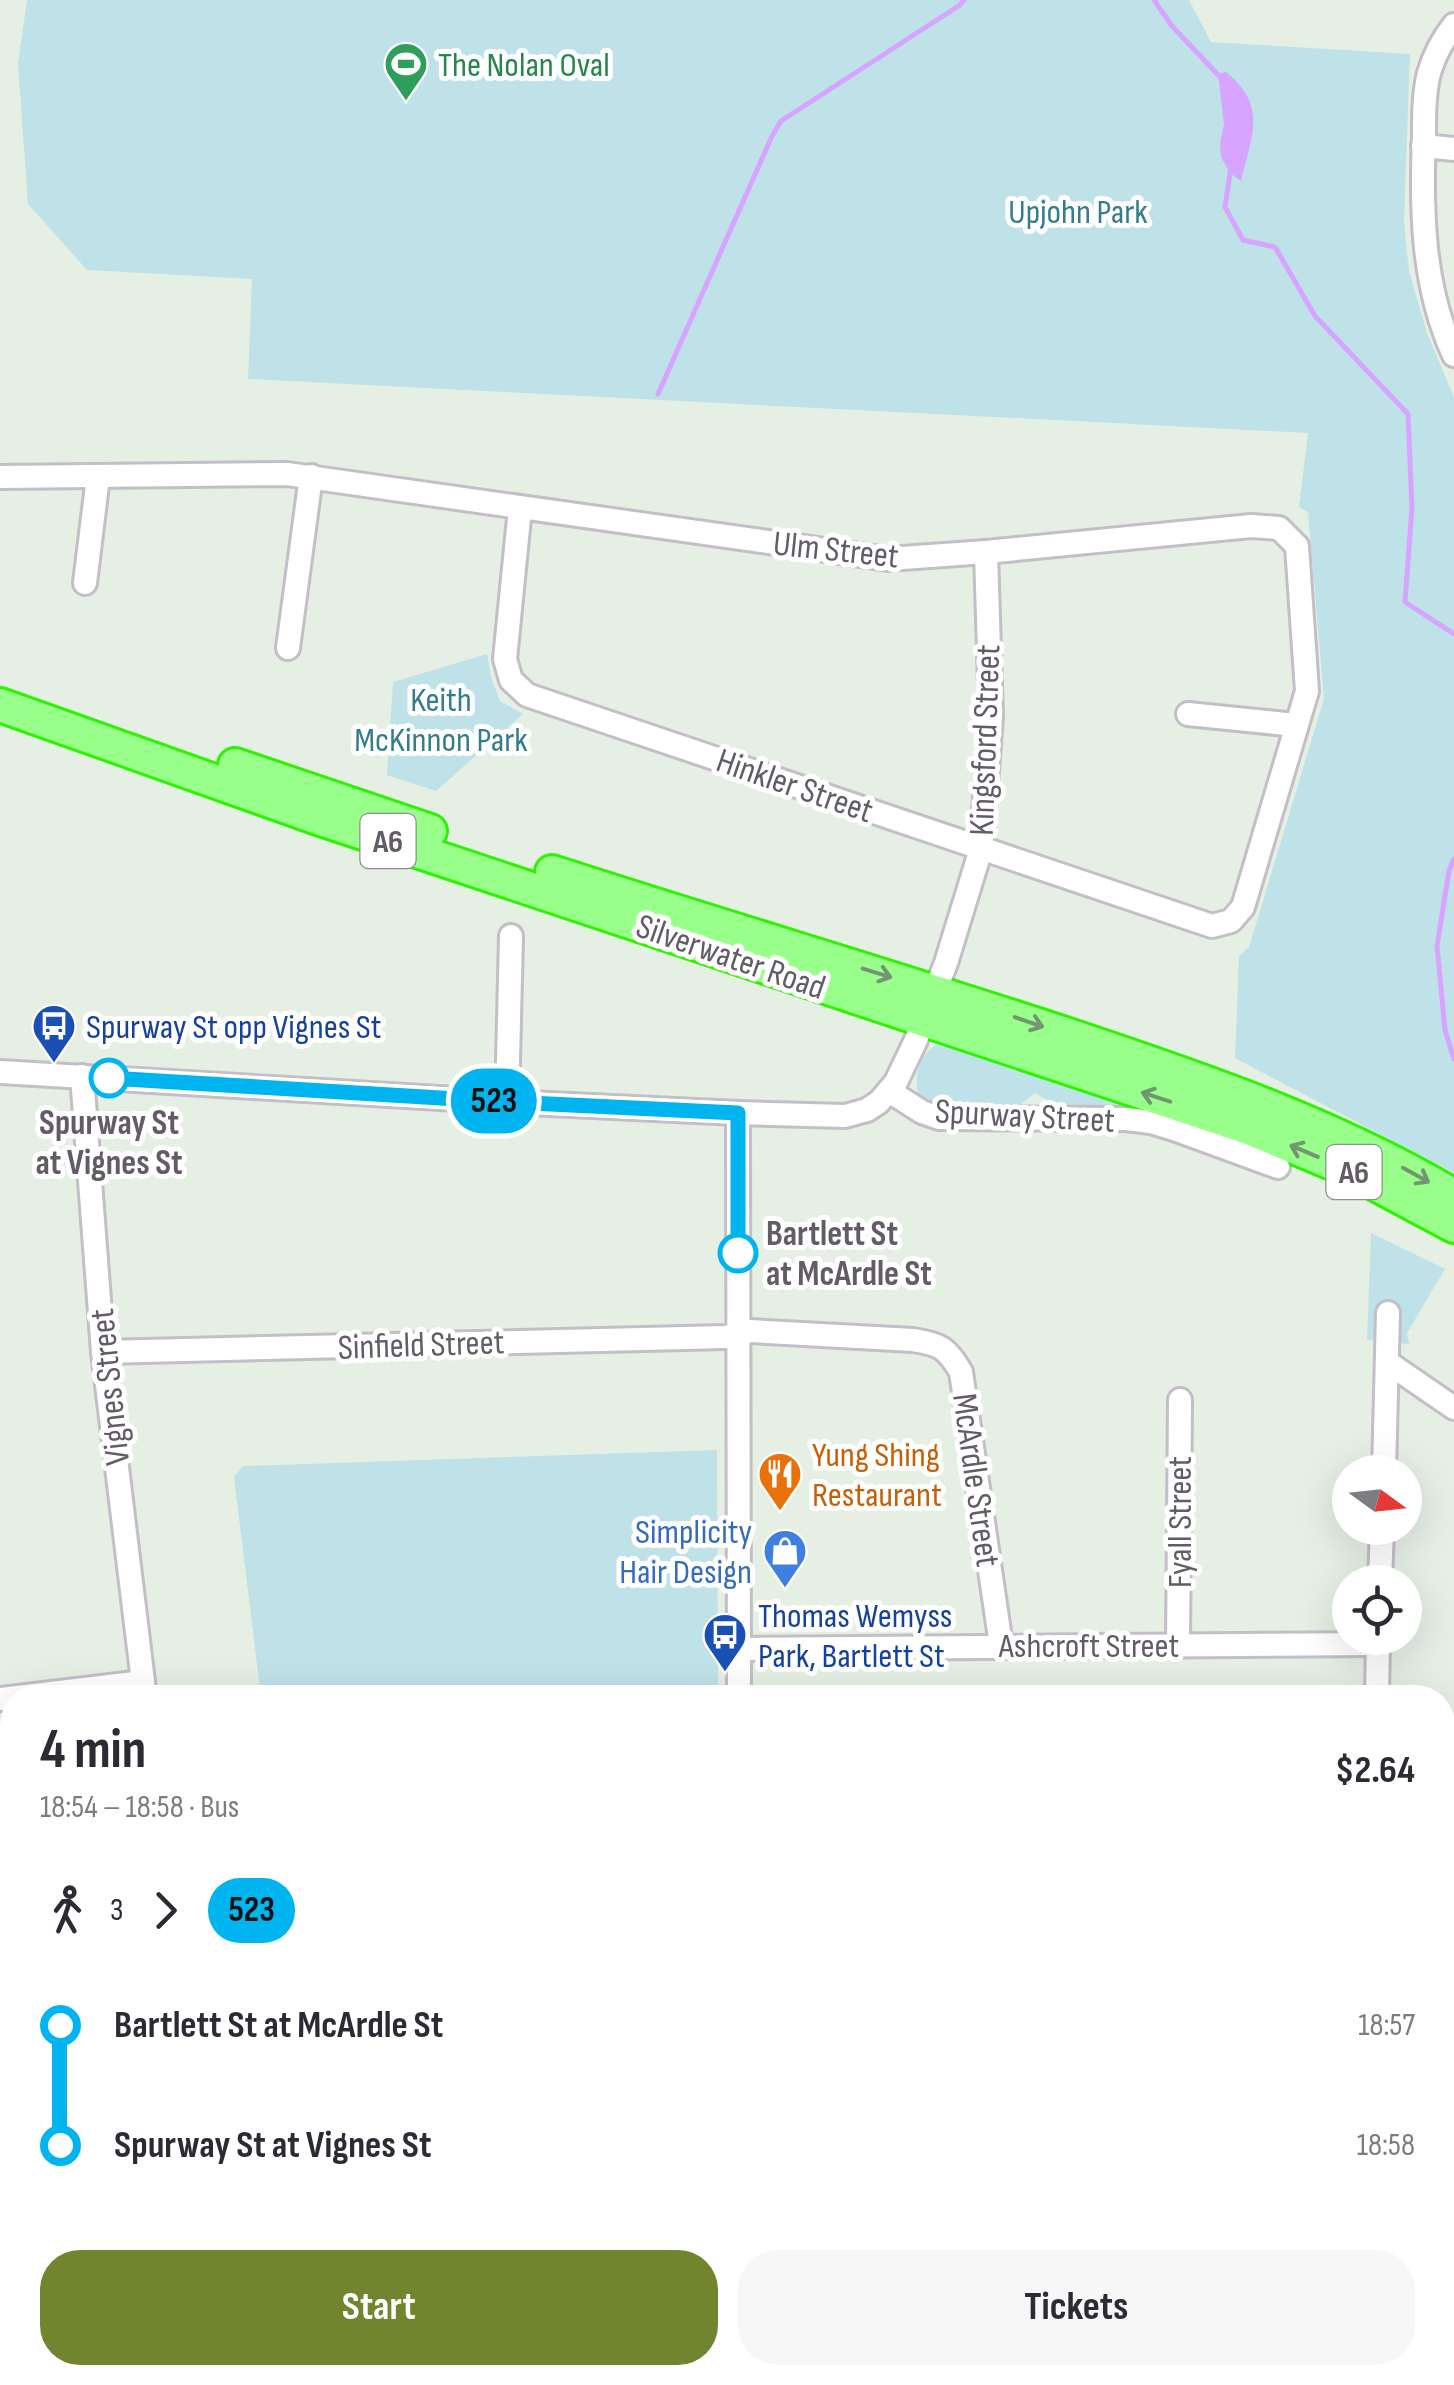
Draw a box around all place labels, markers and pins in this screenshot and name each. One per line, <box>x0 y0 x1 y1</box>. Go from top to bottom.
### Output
sports icon: The Nolan Oval <box>383 41 429 102</box>
place label: The Nolan Oval <box>438 44 610 87</box>
bus stop icon: Spurway St opp Vignes St <box>31 1003 77 1064</box>
place label: Spurway St opp Vignes St <box>86 1006 382 1049</box>
marker: Spurway St at Vignes St <box>90 1059 128 1097</box>
place label: Spurway St at Vignes St <box>35 1102 183 1185</box>
place label: Bartlett St at McArdle St <box>766 1213 932 1296</box>
marker: Bartlett St at McArdle St <box>719 1234 757 1272</box>
place label: Yung Shing Restaurant <box>812 1434 942 1517</box>
restaurant icon: Yung Shing Restaurant <box>757 1451 803 1512</box>
place label: Simplicity Hair Design <box>619 1511 752 1594</box>
shop icon: Simplicity Hair Design <box>762 1528 808 1589</box>
place label: Thomas Wemyss Park, Bartlett St <box>758 1595 952 1678</box>
bus stop icon: Thomas Wemyss Park, Bartlett St <box>702 1612 748 1673</box>

